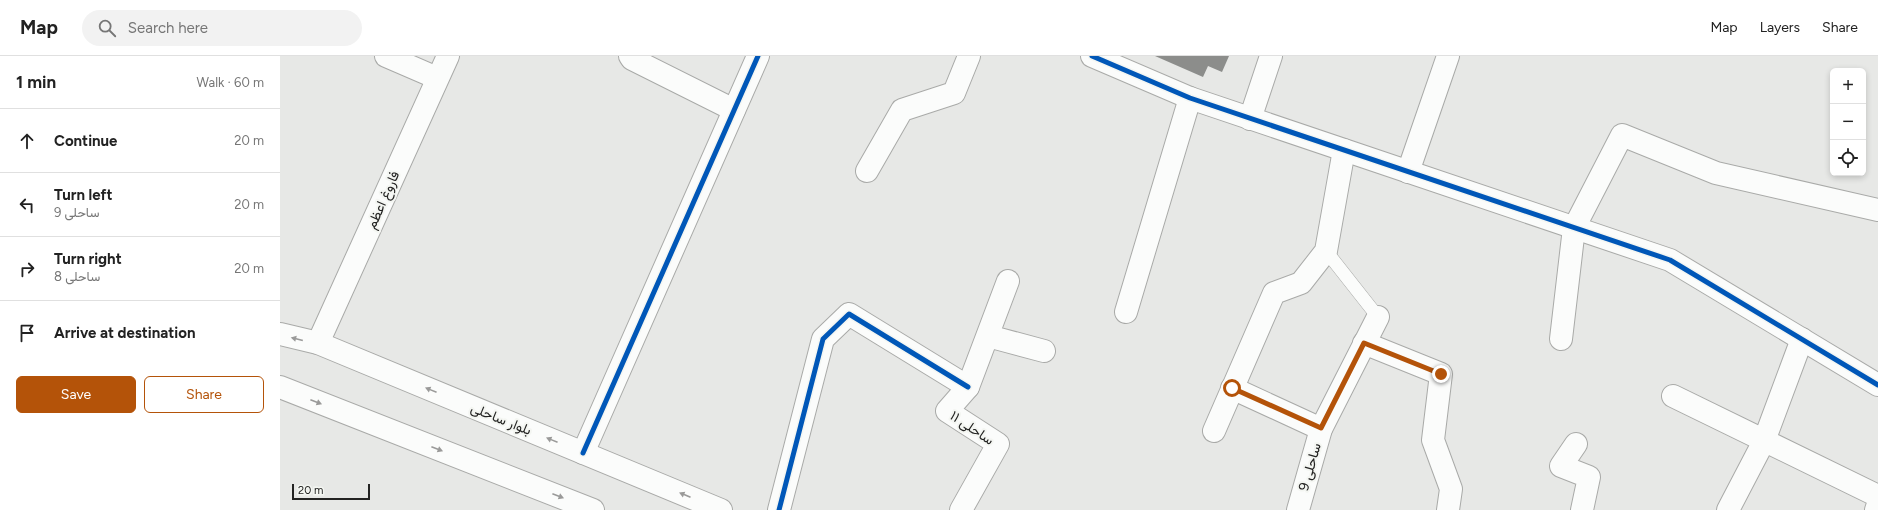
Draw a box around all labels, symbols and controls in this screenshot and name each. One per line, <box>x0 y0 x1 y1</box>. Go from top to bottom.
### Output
search box <box>82 10 362 46</box>
text: Map <box>20 16 58 39</box>
icon: search <box>96 17 118 39</box>
text: Search here <box>128 19 208 37</box>
text: Map <box>1710 19 1738 36</box>
text: Layers <box>1760 19 1800 36</box>
text: Share <box>1822 19 1858 36</box>
map controls <box>1830 68 1866 176</box>
button: + <box>1830 68 1866 104</box>
text: 1 min <box>16 72 56 92</box>
text: Walk · 60 m <box>197 75 264 90</box>
button: − <box>1830 104 1866 140</box>
icon: ahead <box>16 130 38 152</box>
text: Continue <box>54 132 117 150</box>
text: 20 m <box>234 133 264 148</box>
button: locate <box>1830 140 1866 176</box>
street label: فاروغ اعظم <box>363 168 405 233</box>
text: Turn left <box>54 186 112 204</box>
icon: left <box>16 194 38 216</box>
text: 20 m <box>234 197 264 212</box>
text: ساحلی 9 <box>54 205 100 220</box>
text: Turn right <box>54 250 122 268</box>
icon: right <box>16 258 38 280</box>
text: 20 m <box>234 261 264 276</box>
text: ساحلی 8 <box>54 269 100 284</box>
icon: arrive <box>16 322 38 344</box>
text: Arrive at destination <box>54 324 195 342</box>
one-way arrow <box>291 335 304 341</box>
route end <box>1432 365 1450 383</box>
button: Save <box>16 376 136 413</box>
button: Share <box>144 376 264 413</box>
route start <box>1223 379 1241 397</box>
one-way arrow <box>425 387 437 393</box>
one-way arrow <box>311 399 323 405</box>
street label: بلوار ساحلی <box>468 399 534 439</box>
street label: ساحلی ۱۱ <box>947 407 997 449</box>
one-way arrow <box>545 436 557 442</box>
street label: ساحلی 9 <box>1295 441 1325 493</box>
one-way arrow <box>432 446 443 452</box>
scale bar <box>292 482 370 501</box>
text: 20 m <box>298 484 323 497</box>
one-way arrow <box>679 492 690 498</box>
one-way arrow <box>553 494 565 500</box>

